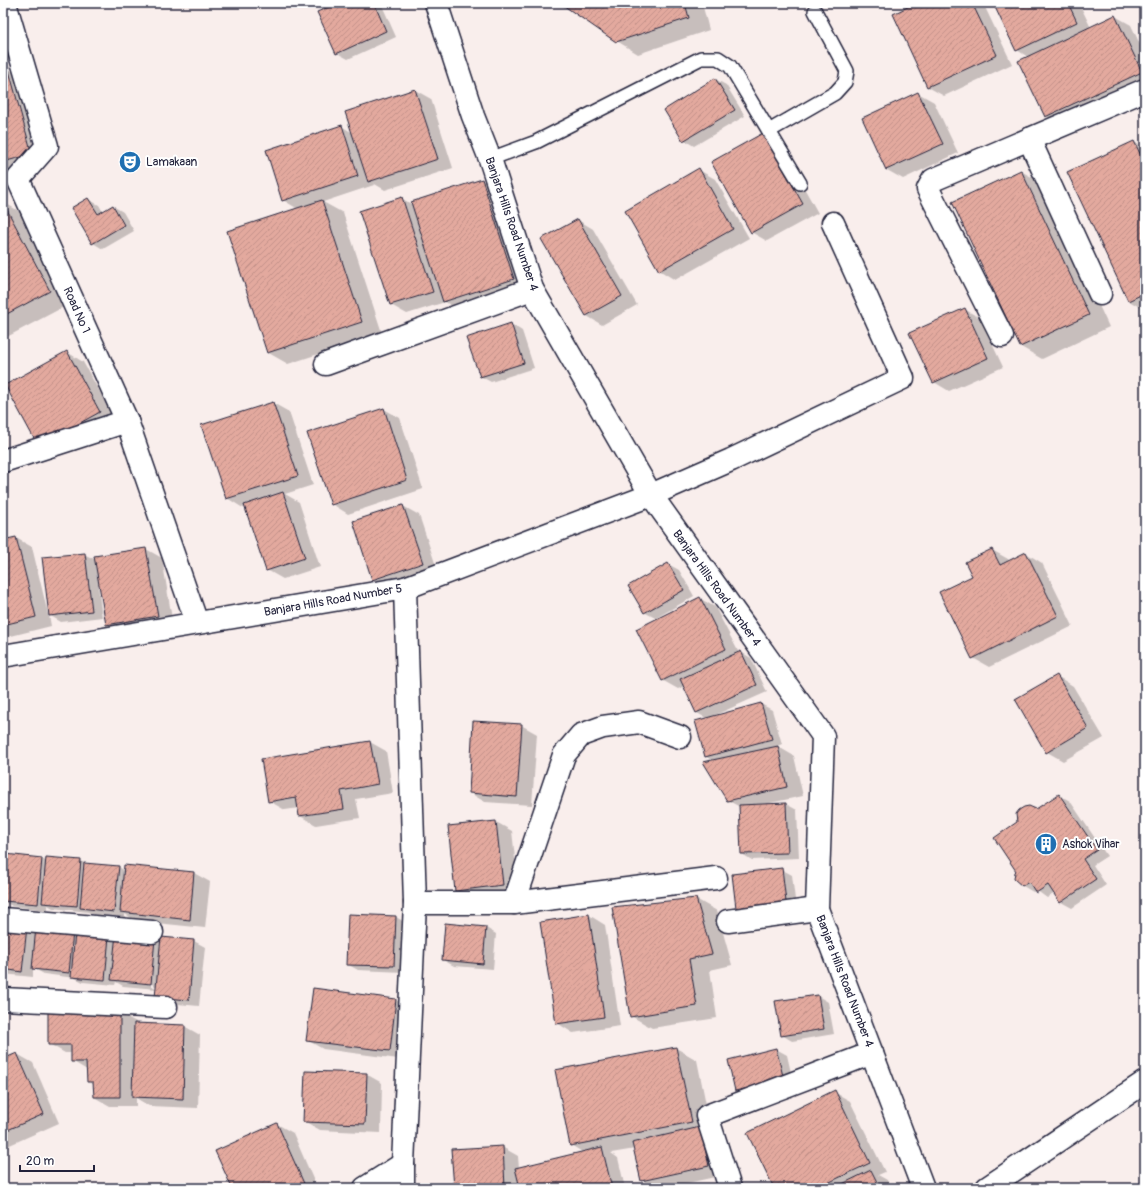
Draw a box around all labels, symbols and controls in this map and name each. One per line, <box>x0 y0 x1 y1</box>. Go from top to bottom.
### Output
theatre icon: Lamakaan <box>117 149 143 175</box>
place label: Lamakaan <box>146 155 197 170</box>
street label: Banjara Hills Road Number 4 <box>482 155 542 293</box>
street label: Road No 1 <box>60 285 93 336</box>
street label: Banjara Hills Road Number 4 <box>669 527 764 650</box>
street label: Banjara Hills Road Number 5 <box>263 581 403 620</box>
building icon: Ashok Vihar <box>1033 831 1059 857</box>
place label: Ashok Vihar <box>1062 837 1120 852</box>
street label: Banjara Hills Road Number 4 <box>812 913 877 1050</box>
scale bar <box>20 1147 94 1173</box>
text: 20 m <box>26 1154 55 1169</box>

